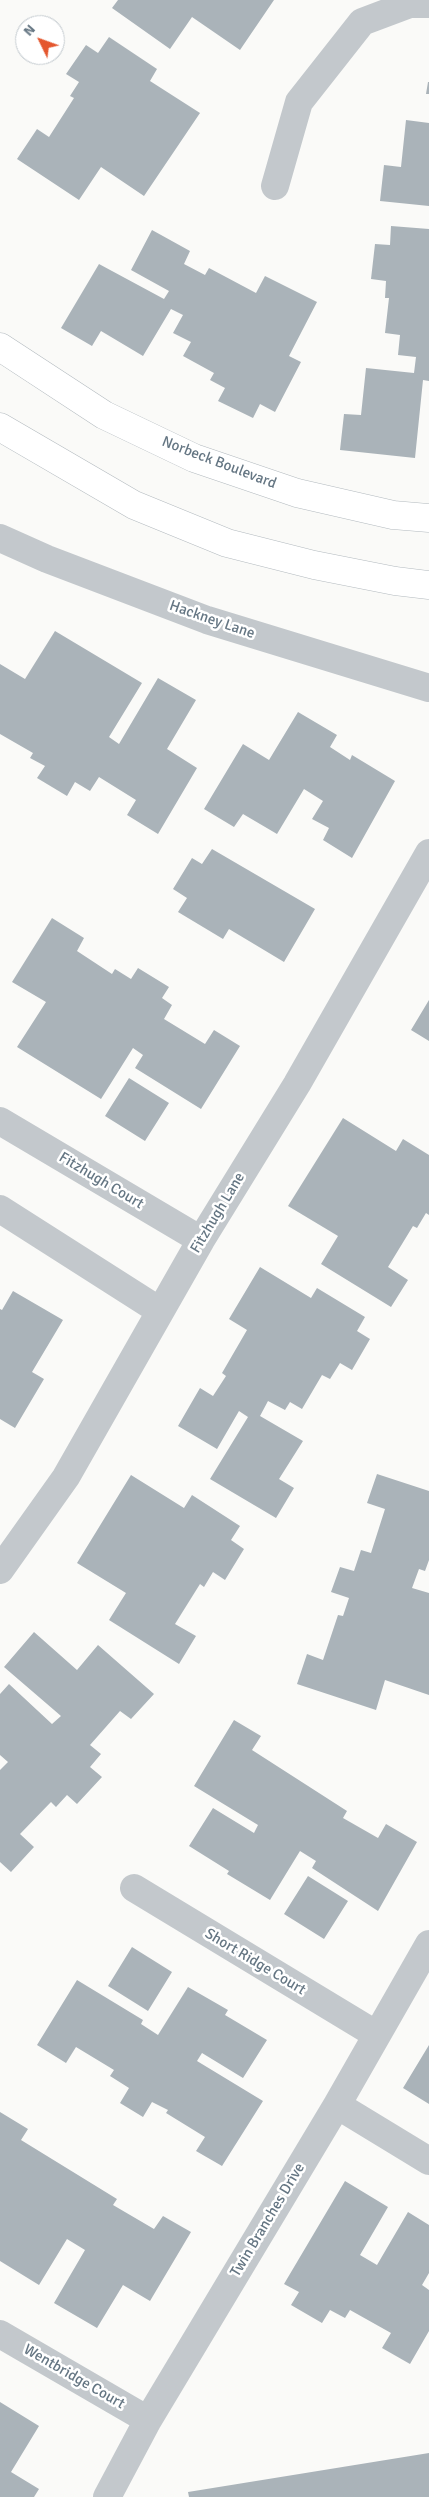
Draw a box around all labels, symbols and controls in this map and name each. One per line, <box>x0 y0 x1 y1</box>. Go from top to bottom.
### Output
north arrow <box>15 15 65 65</box>
text: N <box>20 21 39 40</box>
street label: Norbeck Boulevard <box>159 433 279 493</box>
street label: Hackney Lane <box>167 597 257 643</box>
street label: Fitzhugh Court <box>55 1149 147 1213</box>
street label: Fitzhugh Lane <box>187 1169 249 1257</box>
street label: Short Ridge Court <box>201 1925 309 1999</box>
street label: Twin Branches Drive <box>227 2160 309 2280</box>
street label: Wentbridge Court <box>20 2341 128 2413</box>

